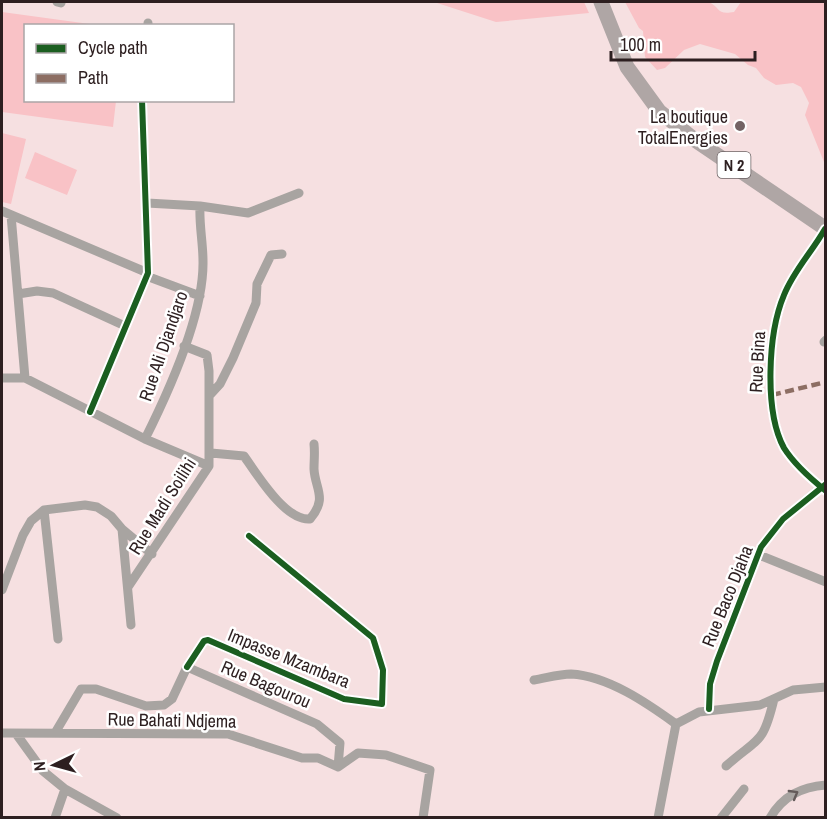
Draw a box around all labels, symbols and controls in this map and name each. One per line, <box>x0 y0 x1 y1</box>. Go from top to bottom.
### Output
legend <box>24 24 234 102</box>
scale bar <box>611 24 755 62</box>
text: 100 m <box>620 32 661 57</box>
text: Cycle path <box>78 35 148 60</box>
text: Path <box>78 65 108 90</box>
place label: La boutique TotalEnergies <box>638 104 728 150</box>
marker: La boutique TotalEnergies <box>733 119 747 133</box>
road number: N 2 <box>718 152 750 178</box>
street label: Rue Ali Djandjaro <box>132 288 194 404</box>
street label: Rue Bina <box>743 331 771 393</box>
street label: Rue Madi Soilihi <box>122 453 202 559</box>
street label: Rue Baco Djaha <box>695 541 759 651</box>
street label: Impasse Mzambara <box>224 622 354 694</box>
street label: Rue Bagourou <box>217 654 315 714</box>
street label: Rue Bahati Ndjema <box>107 706 237 734</box>
north arrow <box>24 735 84 795</box>
text: N <box>28 761 50 772</box>
one-way arrow <box>787 790 798 801</box>

